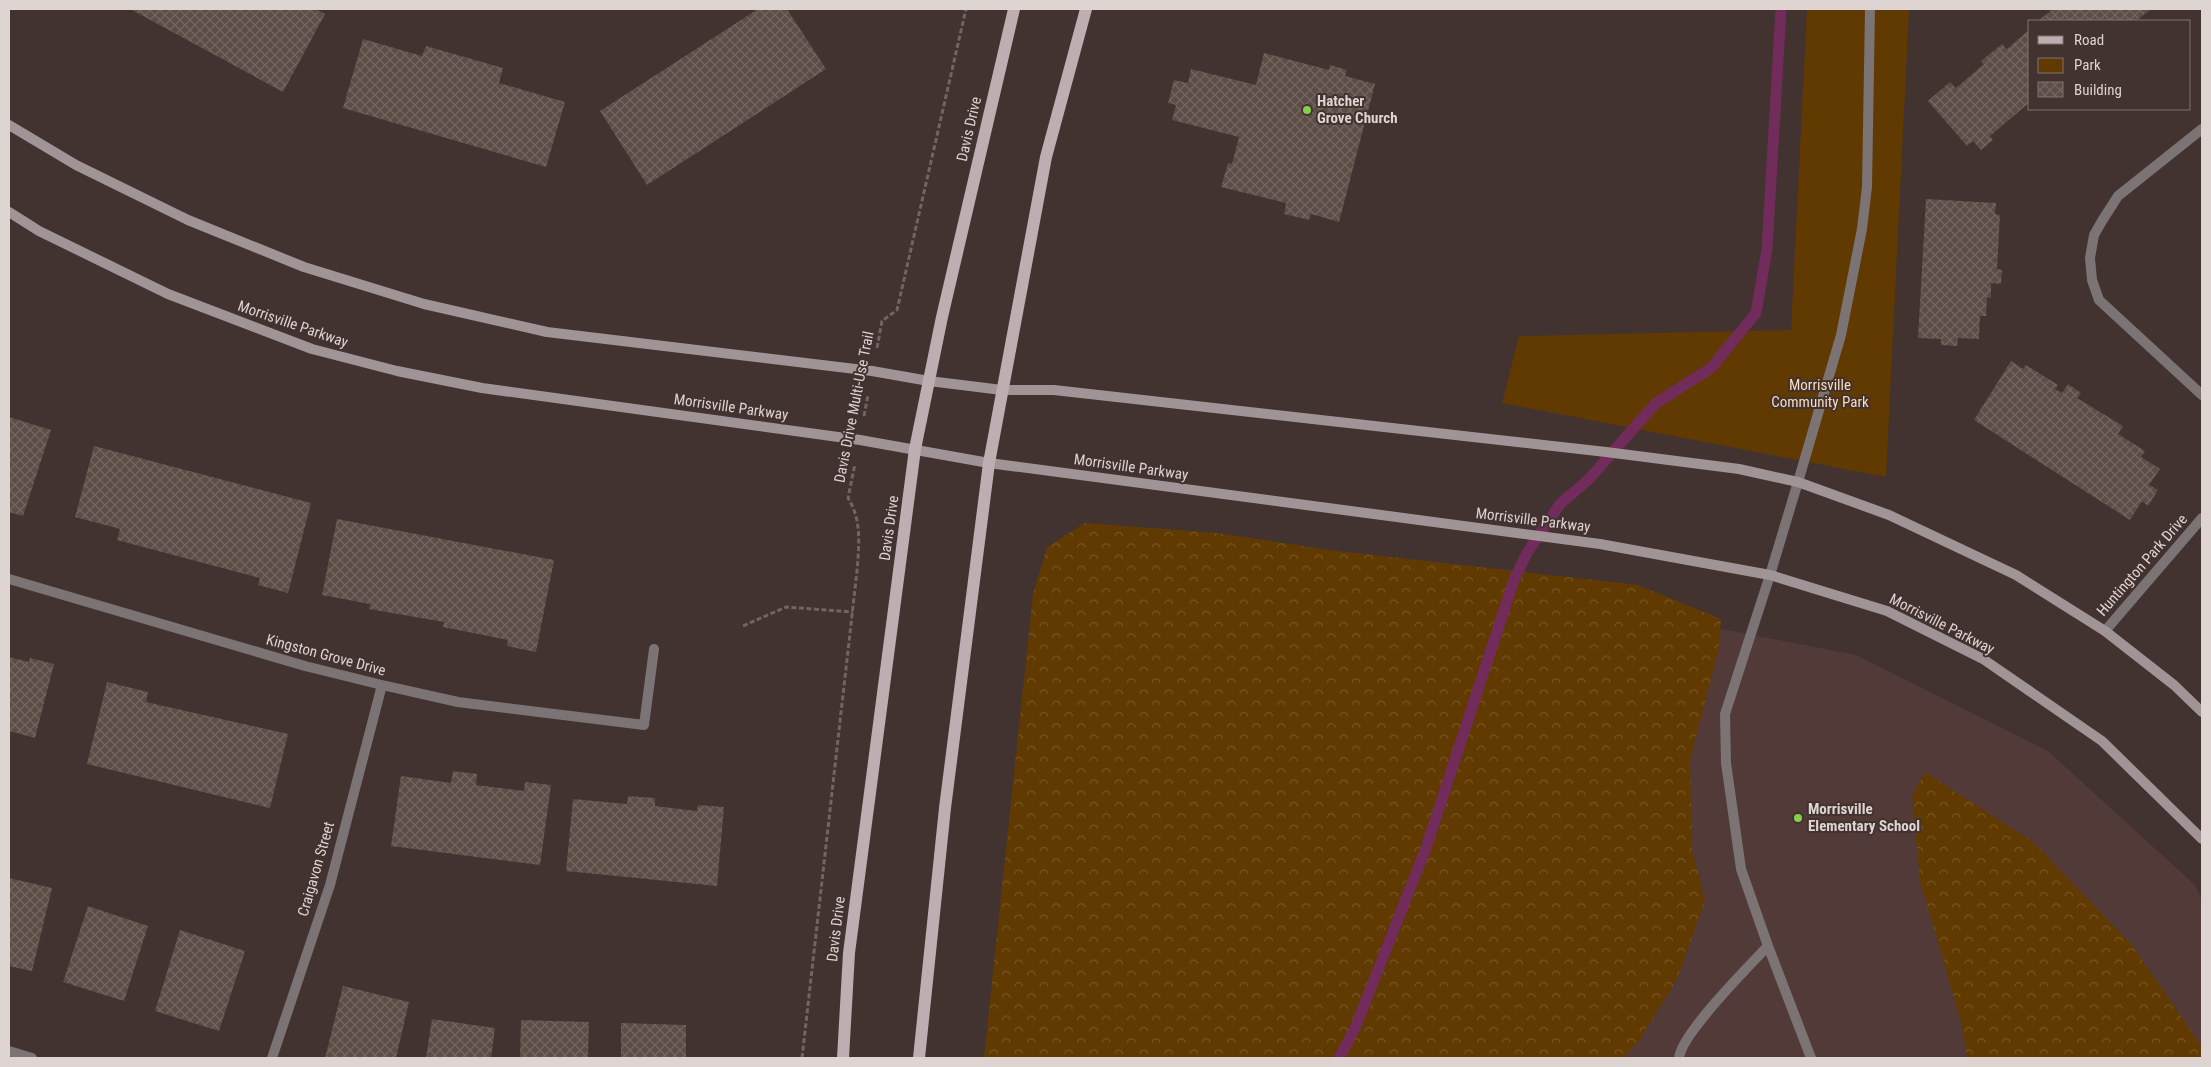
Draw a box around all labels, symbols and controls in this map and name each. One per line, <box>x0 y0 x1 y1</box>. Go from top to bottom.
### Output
legend <box>2028 20 2191 110</box>
text: Road <box>2074 31 2104 49</box>
text: Park <box>2074 56 2101 74</box>
text: Building <box>2074 81 2122 99</box>
place label: Hatcher Grove Church <box>1317 92 1398 127</box>
street label: Davis Drive <box>953 95 985 163</box>
marker: Hatcher Grove Church <box>1301 104 1313 116</box>
street label: Morrisville Parkway <box>236 297 350 351</box>
street label: Davis Drive Multi-Use Trail <box>830 330 878 484</box>
park label: Morrisville Community Park <box>1771 376 1869 411</box>
street label: Morrisville Parkway <box>673 390 789 424</box>
street label: Morrisville Parkway <box>1073 450 1189 484</box>
street label: Davis Drive <box>876 494 902 562</box>
street label: Morrisville Parkway <box>1475 504 1591 536</box>
street label: Huntington Park Drive <box>2093 510 2191 620</box>
street label: Morrisville Parkway <box>1887 590 1997 658</box>
street label: Kingston Grove Drive <box>264 630 388 680</box>
place label: Morrisville Elementary School <box>1808 800 1920 835</box>
marker: Morrisville Elementary School <box>1792 812 1804 824</box>
street label: Craigavon Street <box>294 820 338 918</box>
street label: Davis Drive <box>823 895 849 963</box>

